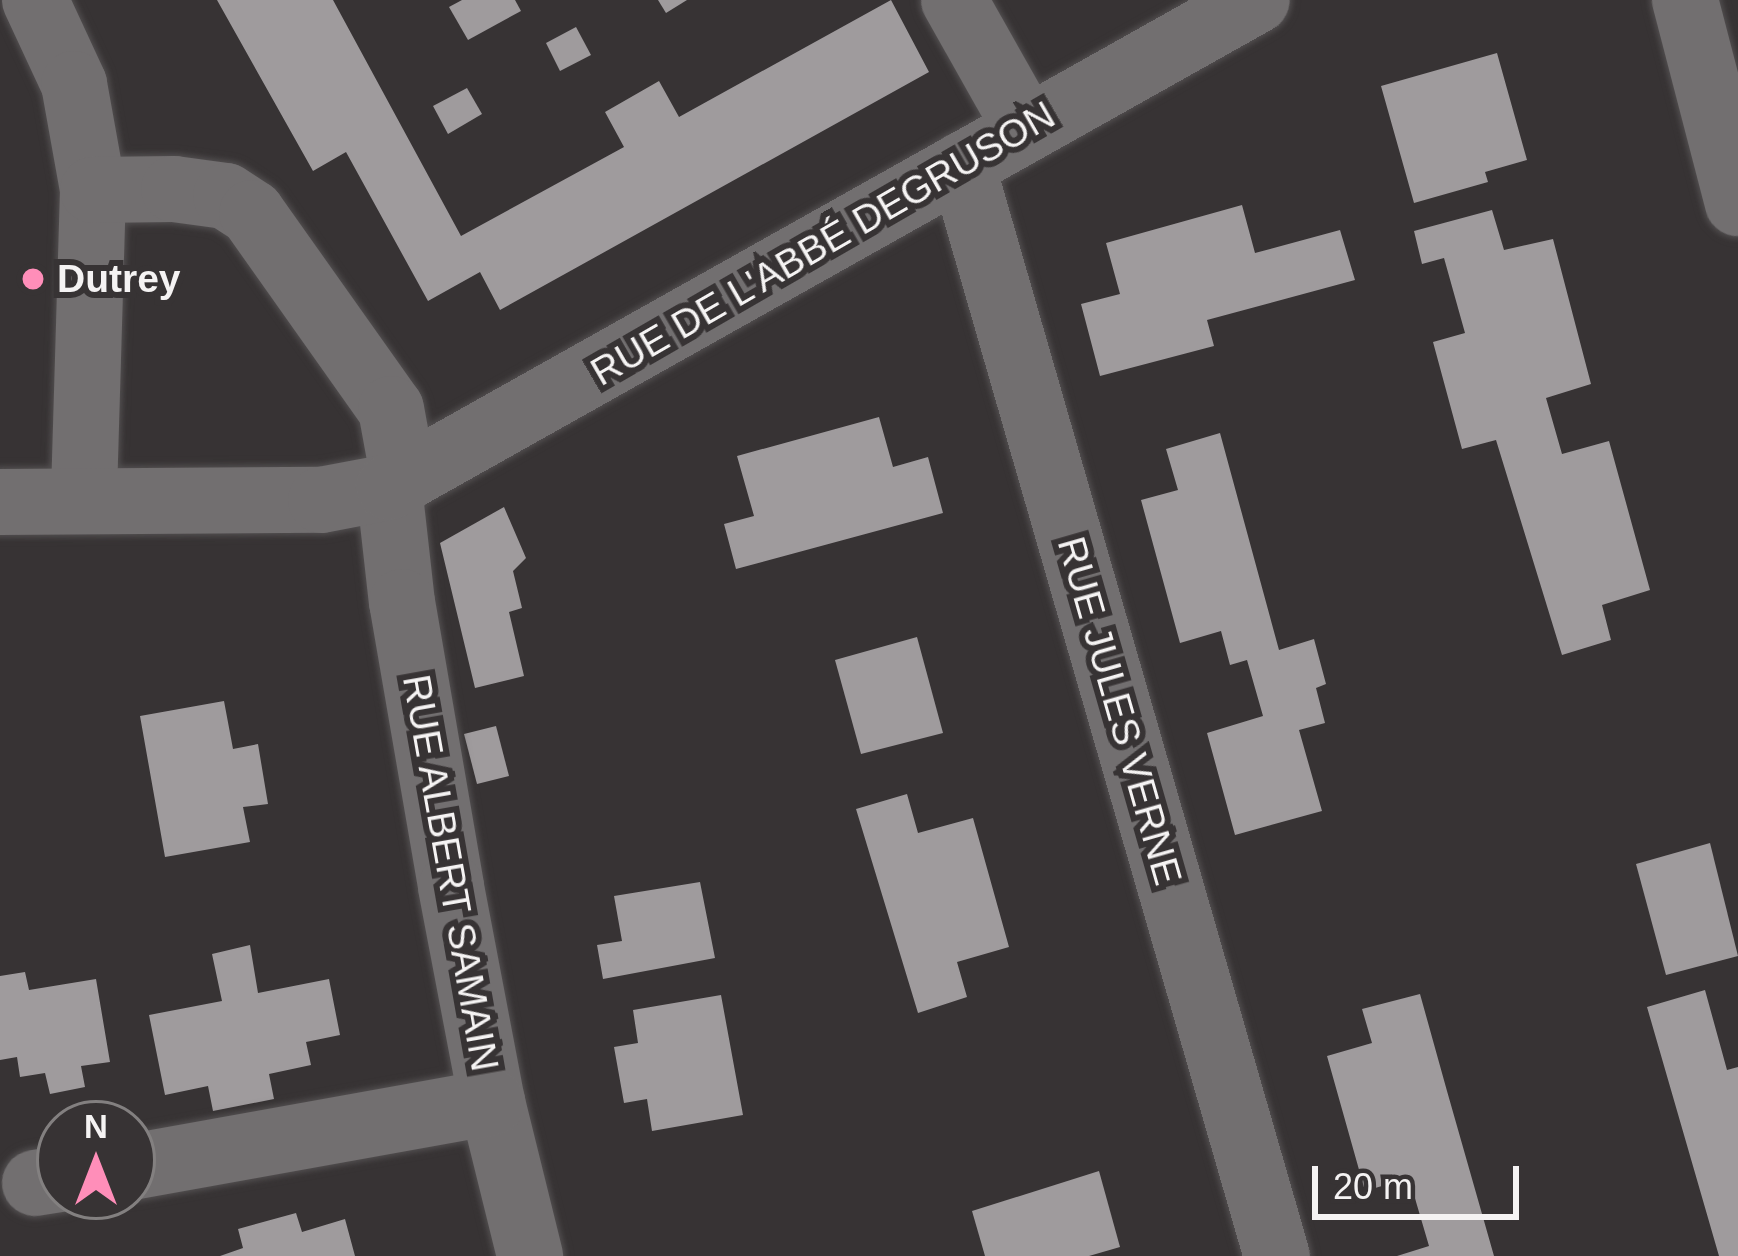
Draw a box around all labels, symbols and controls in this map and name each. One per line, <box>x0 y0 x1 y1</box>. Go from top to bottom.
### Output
street label: RUE DE L'ABBÉ DEGRUSON <box>583 92 1063 396</box>
place label: Dutrey <box>57 256 181 302</box>
marker: Dutrey <box>20 266 46 292</box>
street label: RUE JULES VERNE <box>1047 532 1191 890</box>
street label: RUE ALBERT SAMAIN <box>392 670 508 1076</box>
north arrow <box>36 1100 156 1220</box>
text: N <box>84 1108 108 1145</box>
scale bar <box>1318 1142 1525 1216</box>
text: 20 m <box>1333 1166 1413 1207</box>

